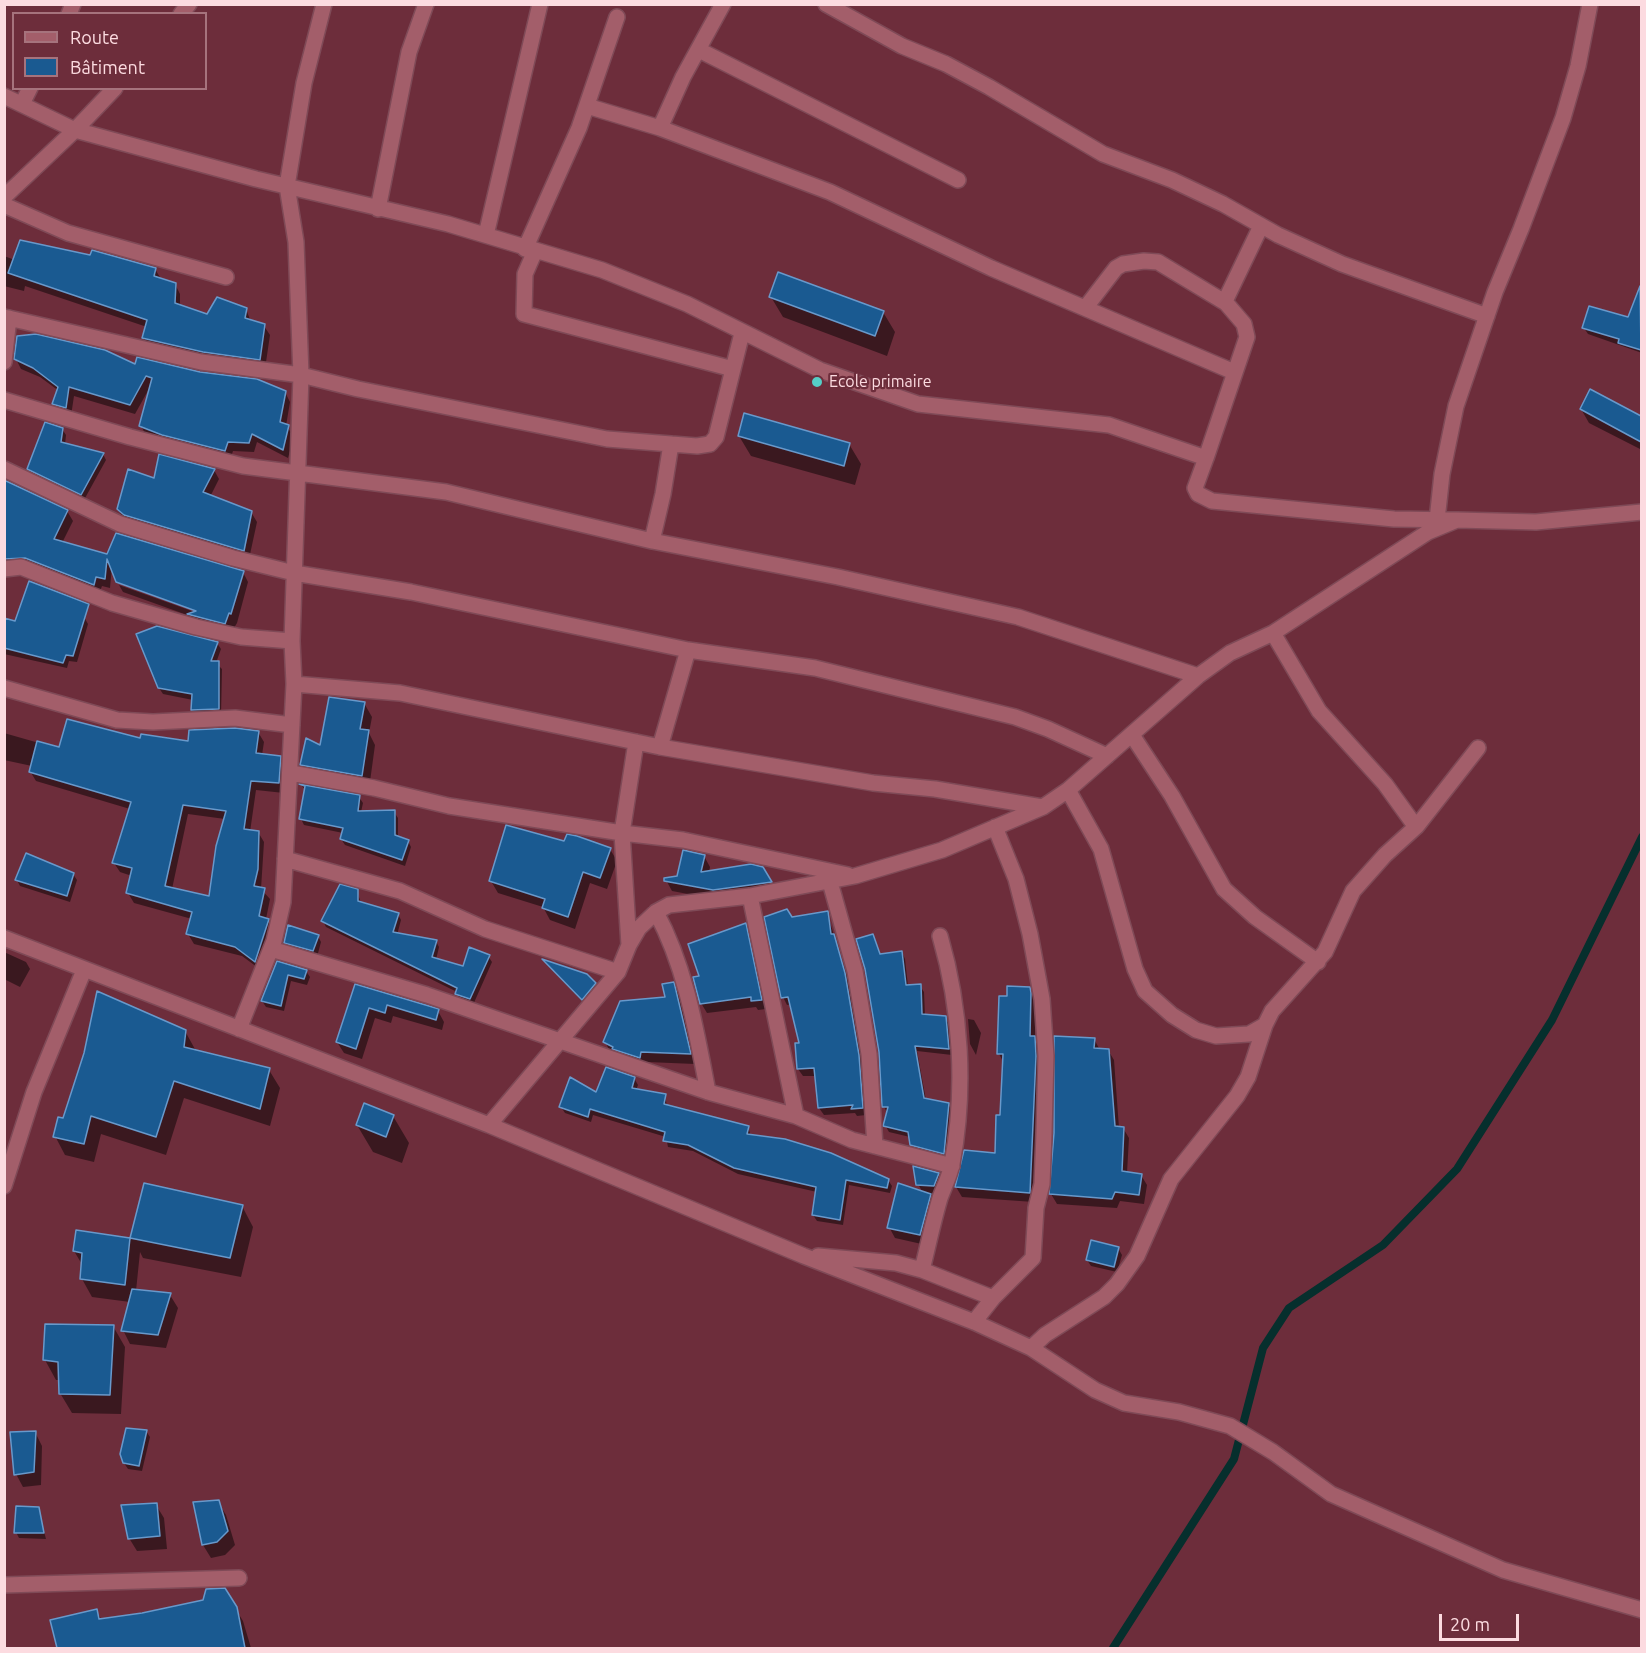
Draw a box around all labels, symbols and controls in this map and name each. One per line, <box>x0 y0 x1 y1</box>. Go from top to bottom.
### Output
legend <box>12 12 207 90</box>
text: Route <box>70 27 119 47</box>
text: Bâtiment <box>70 57 145 77</box>
place label: Ecole primaire <box>829 372 932 392</box>
marker: Ecole primaire <box>810 375 824 389</box>
scale bar <box>1442 1602 1522 1640</box>
text: 20 m <box>1450 1614 1490 1634</box>

